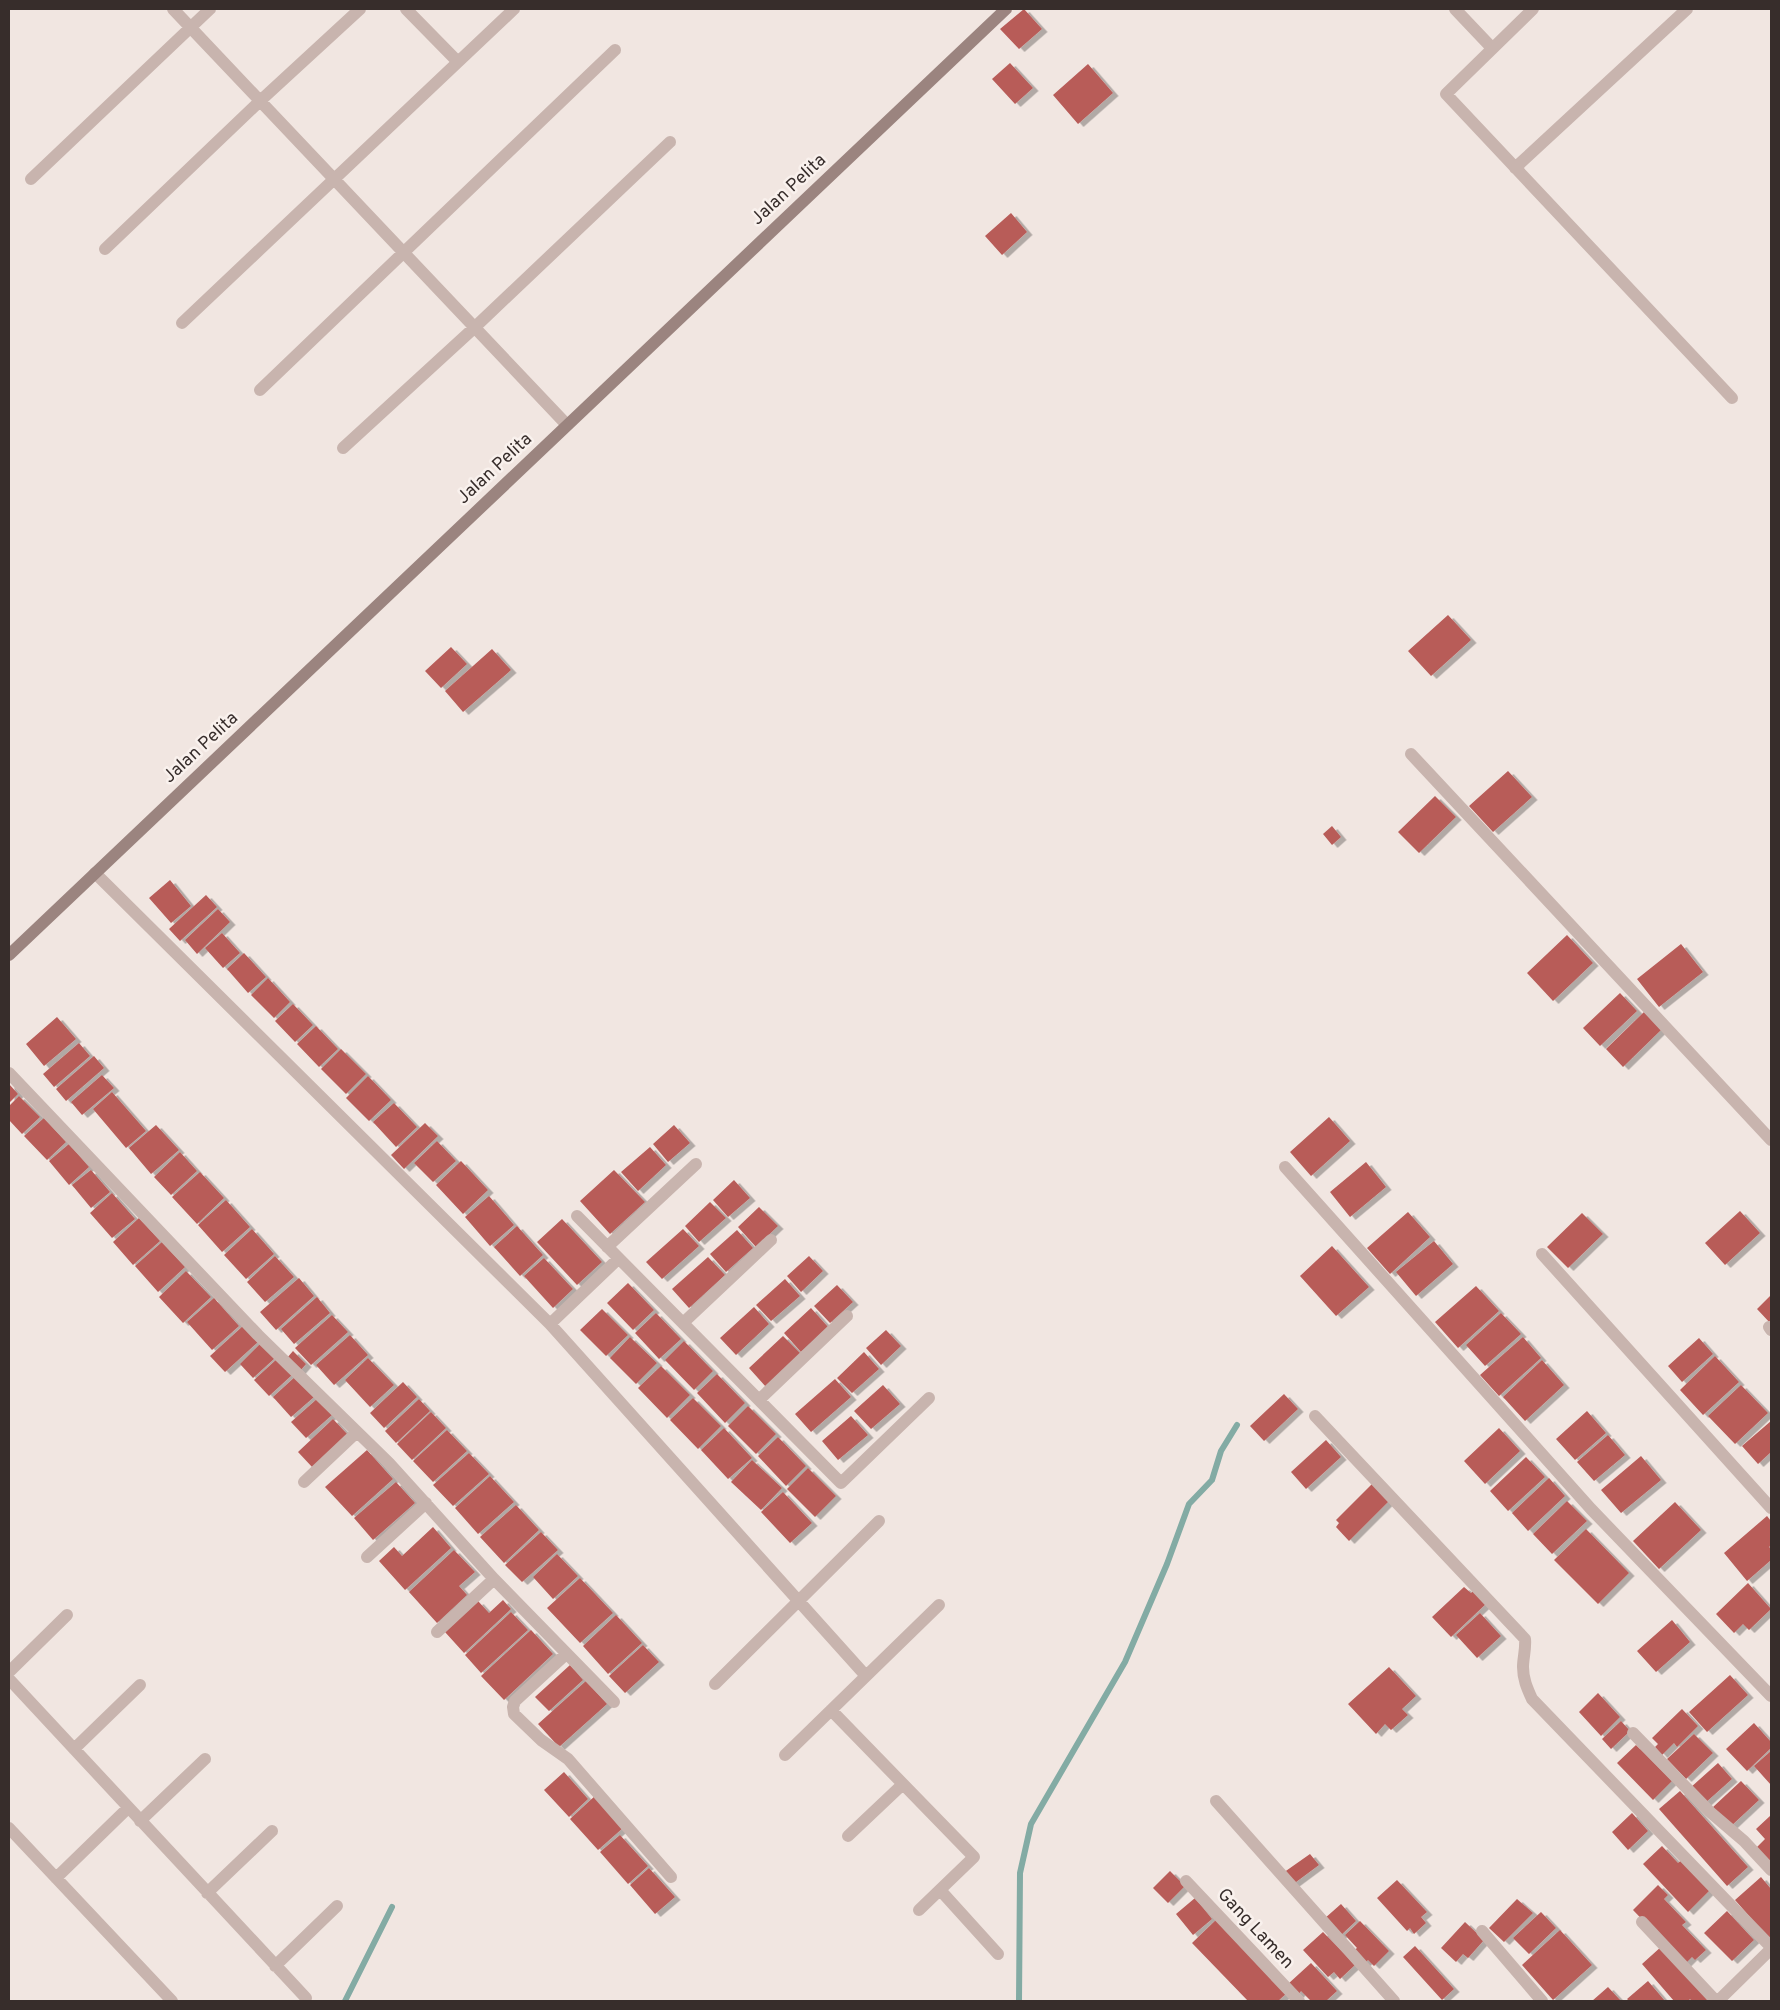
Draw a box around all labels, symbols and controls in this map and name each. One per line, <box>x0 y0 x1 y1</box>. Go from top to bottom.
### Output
street label: Jalan Pelita <box>747 149 831 231</box>
street label: Jalan Pelita <box>453 428 537 510</box>
street label: Jalan Pelita <box>159 707 243 789</box>
street label: Gang Lamen <box>1212 1884 1298 1974</box>

